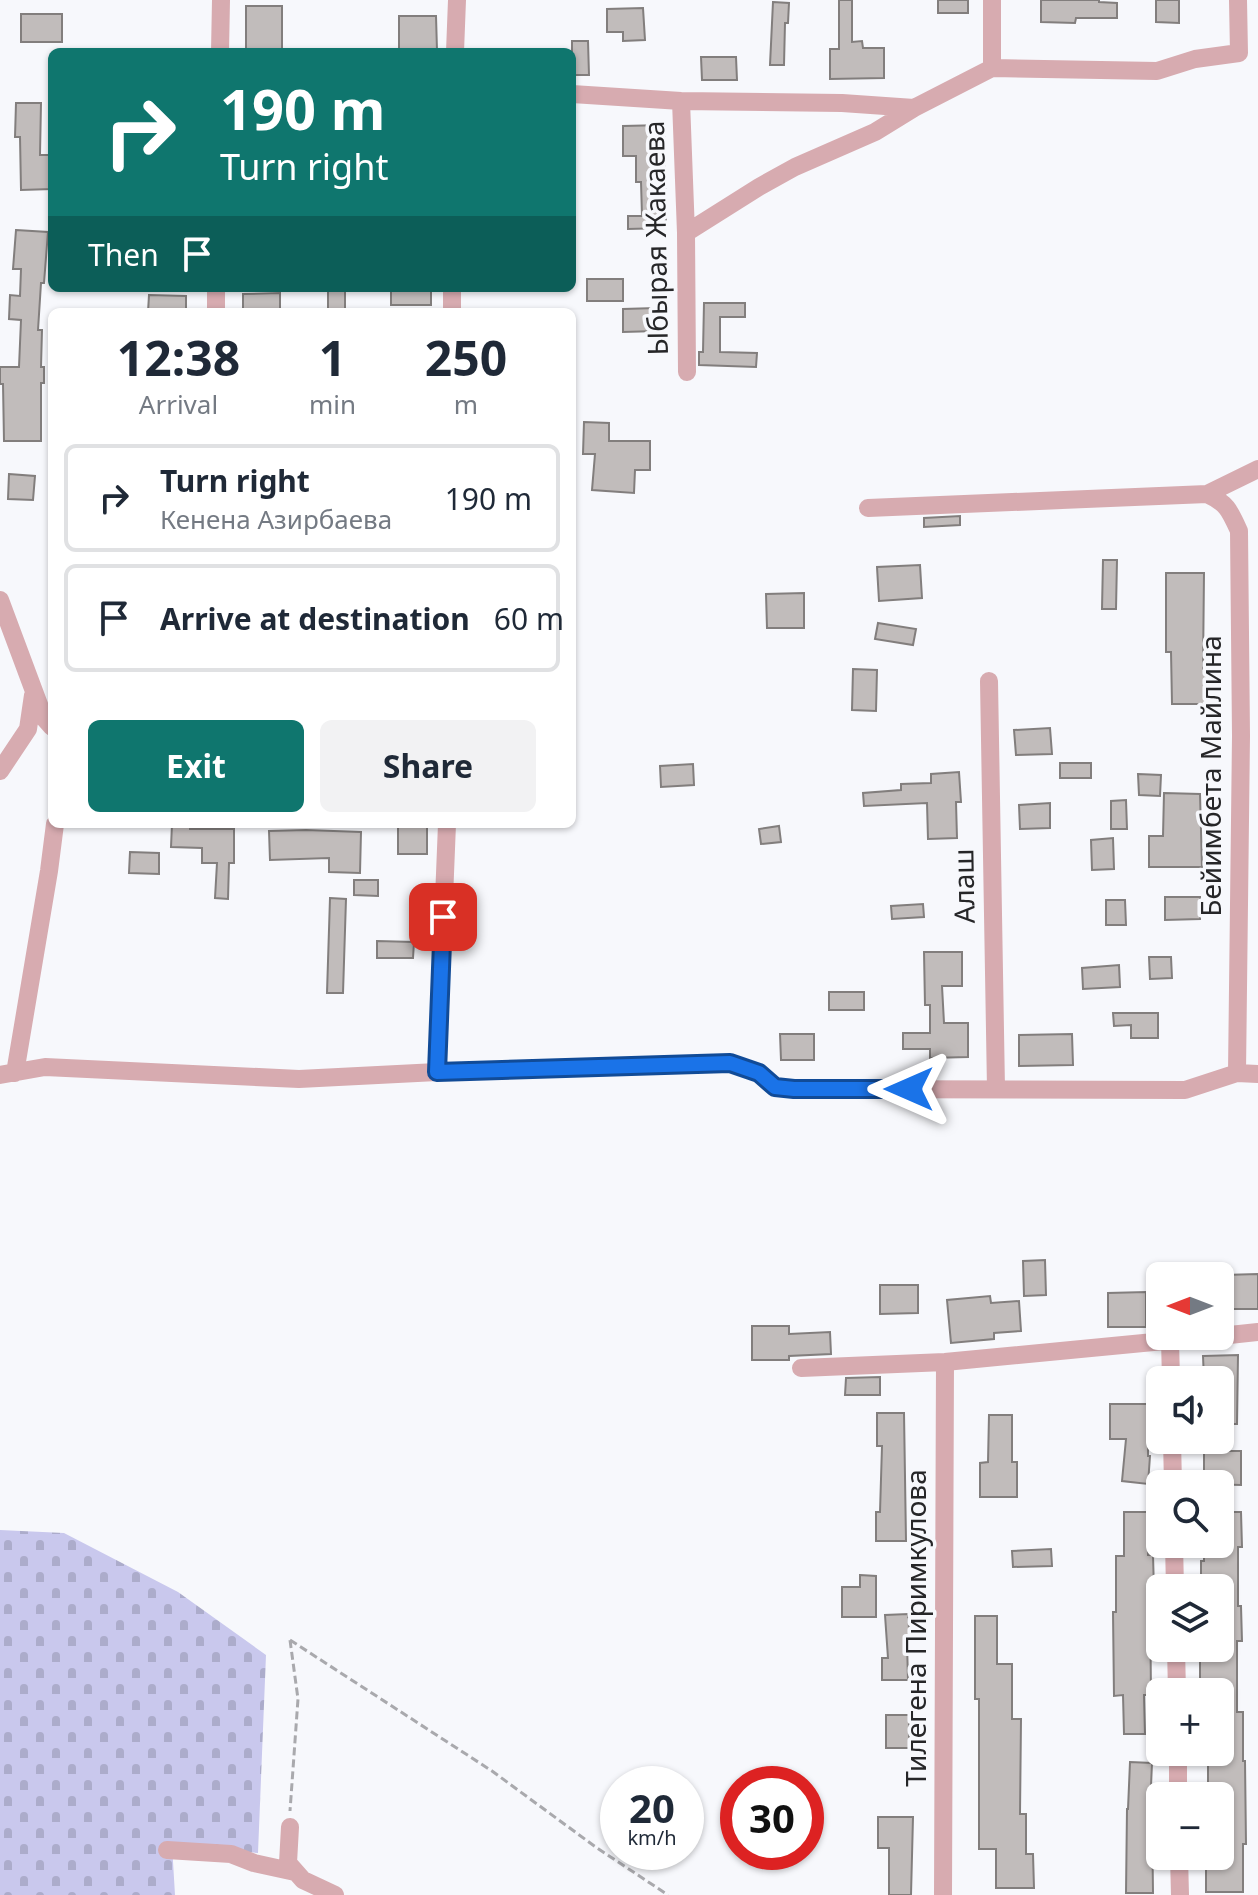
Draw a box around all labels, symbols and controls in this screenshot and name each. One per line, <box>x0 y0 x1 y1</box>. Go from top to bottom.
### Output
text: 190 m <box>220 70 385 146</box>
icon: right <box>88 80 192 184</box>
street label: Ыбырая Жакаева <box>634 120 676 356</box>
text: Turn right <box>220 142 388 191</box>
icon: arrive <box>175 232 219 276</box>
text: Then <box>88 234 159 275</box>
text: 12:38 <box>117 325 240 390</box>
text: 1 <box>319 325 346 390</box>
text: 250 <box>425 325 507 390</box>
text: Arrival <box>139 386 218 422</box>
text: min <box>309 386 356 422</box>
text: m <box>454 386 478 422</box>
text: Turn right <box>160 460 310 501</box>
icon: right <box>92 476 136 520</box>
text: 190 m <box>445 478 532 519</box>
text: Кенена Азирбаева <box>160 501 392 537</box>
icon: arrive <box>92 596 136 640</box>
text: Arrive at destination <box>160 598 470 639</box>
text: 60 m <box>494 598 564 639</box>
street label: Бейимбета Майлина <box>1191 635 1229 917</box>
button: Exit <box>88 720 304 812</box>
button: Share <box>320 720 536 812</box>
street label: Алаш <box>943 848 983 924</box>
pin <box>409 883 477 951</box>
icon: arrive <box>421 895 465 939</box>
position arrow <box>867 1047 951 1131</box>
north arrow <box>1146 1262 1234 1350</box>
map controls <box>1146 1262 1234 1870</box>
button: sound <box>1146 1366 1234 1454</box>
street label: Тилегена Пиримкулова <box>896 1469 934 1787</box>
button: search <box>1146 1470 1234 1558</box>
button: layers <box>1146 1574 1234 1662</box>
button: + <box>1146 1678 1234 1766</box>
speed limit sign: 30 <box>720 1766 824 1870</box>
text: 20 <box>629 1780 675 1835</box>
button: − <box>1146 1782 1234 1870</box>
text: km/h <box>627 1824 677 1851</box>

